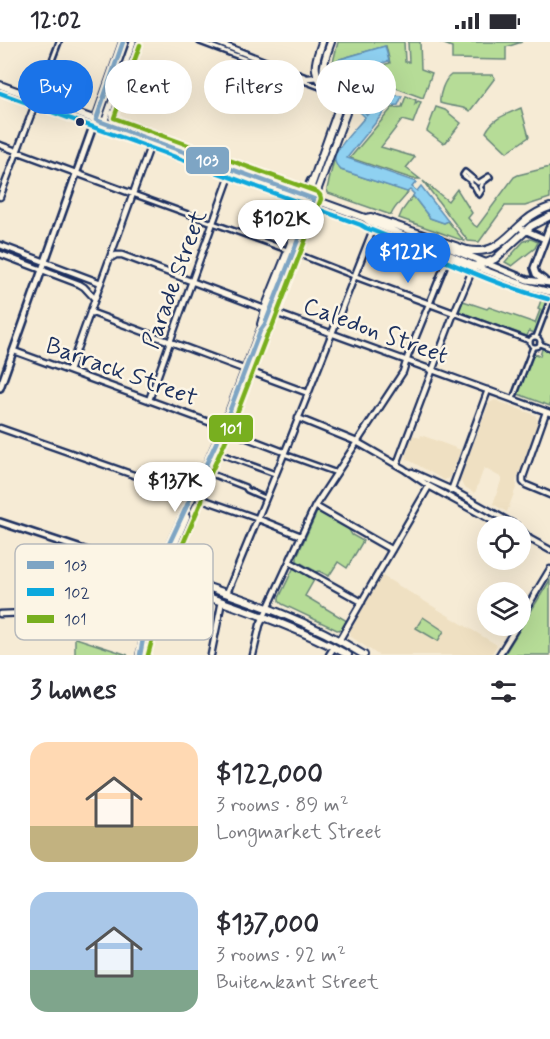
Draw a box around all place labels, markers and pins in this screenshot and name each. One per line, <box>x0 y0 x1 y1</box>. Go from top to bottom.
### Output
unlabelled marker <box>74 116 86 128</box>
pin: $102K <box>239 200 323 251</box>
pin: $122K <box>366 233 450 284</box>
pin: $137K <box>133 462 217 513</box>

